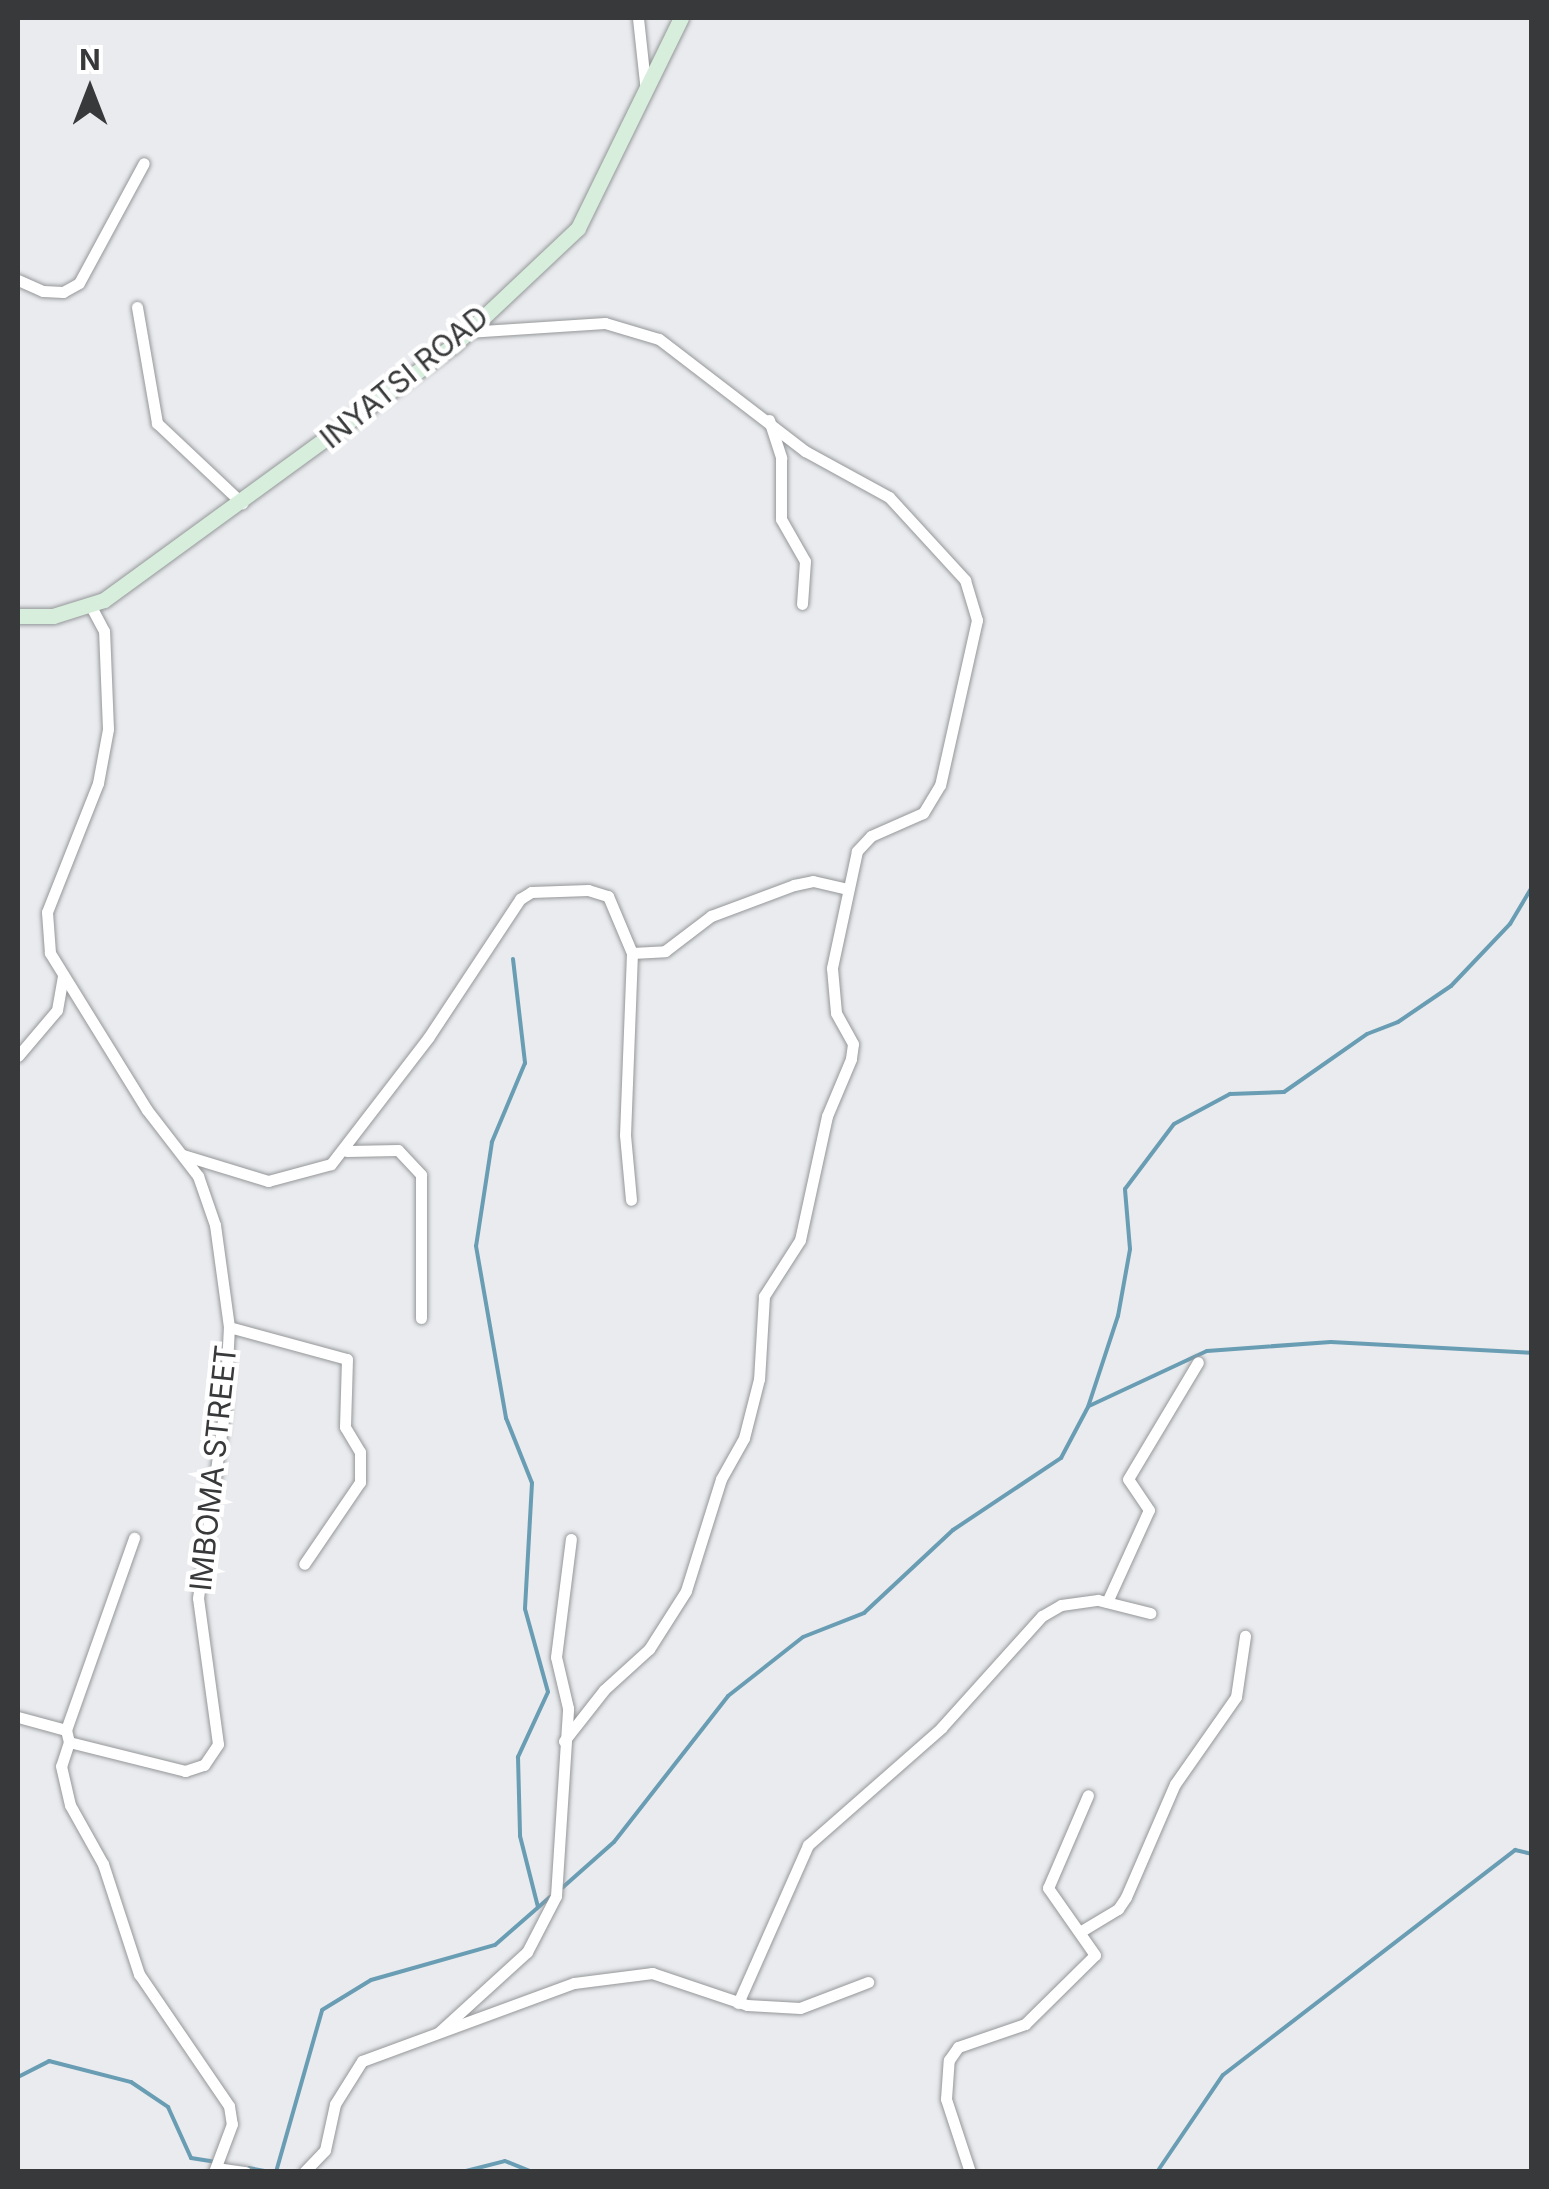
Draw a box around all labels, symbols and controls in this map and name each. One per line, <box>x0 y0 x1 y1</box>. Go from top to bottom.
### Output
north arrow <box>40 40 140 140</box>
text: N <box>79 43 101 77</box>
street label: INYATSI ROAD <box>313 298 495 456</box>
street label: IMBOMA STREET <box>182 1343 244 1593</box>

